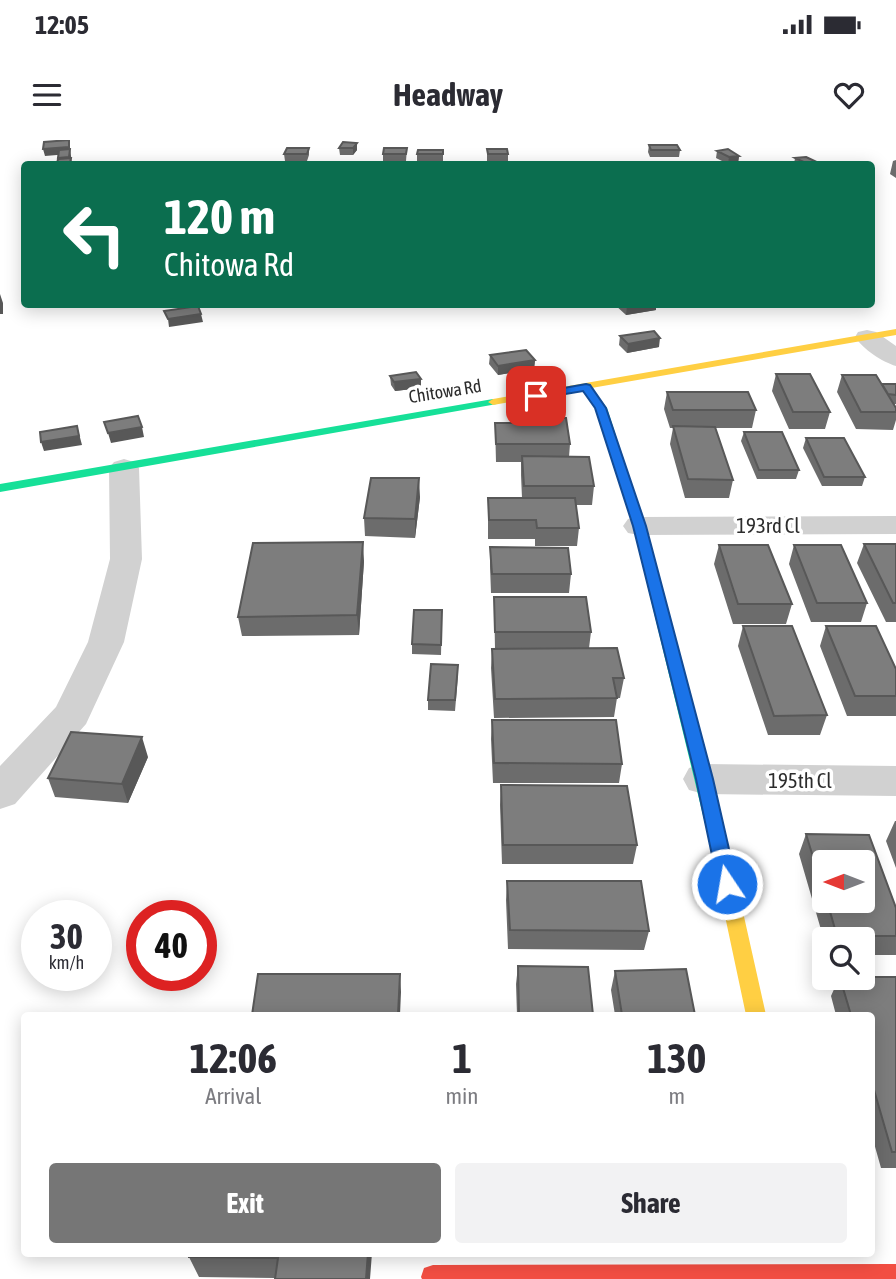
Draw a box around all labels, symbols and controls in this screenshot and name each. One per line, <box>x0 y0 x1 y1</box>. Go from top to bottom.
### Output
text: 12:05 <box>35 10 89 40</box>
icon: menu <box>28 76 66 114</box>
text: Headway <box>393 76 503 113</box>
icon: heart <box>830 76 868 114</box>
text: 120 m <box>164 188 275 244</box>
icon: left <box>49 189 140 280</box>
text: Chitowa Rd <box>164 246 294 283</box>
pin <box>506 366 566 426</box>
street label: Chitowa Rd <box>407 375 483 407</box>
icon: arrive <box>517 377 555 415</box>
street label: 193rd Cl <box>736 513 800 537</box>
street label: 195th Cl <box>768 768 832 792</box>
position arrow <box>690 847 764 921</box>
north arrow <box>812 850 875 914</box>
map controls <box>812 850 875 990</box>
speed limit sign: 40 <box>126 900 217 991</box>
text: 30 <box>50 916 83 956</box>
button: search <box>812 927 875 990</box>
text: km/h <box>49 952 84 973</box>
text: 12:06 <box>190 1034 277 1082</box>
text: 1 <box>452 1034 472 1082</box>
text: 130 <box>647 1034 706 1082</box>
text: Arrival <box>205 1083 261 1109</box>
text: min <box>446 1083 479 1109</box>
text: m <box>668 1083 685 1109</box>
button: Exit <box>49 1163 441 1243</box>
button: Share <box>455 1163 847 1243</box>

